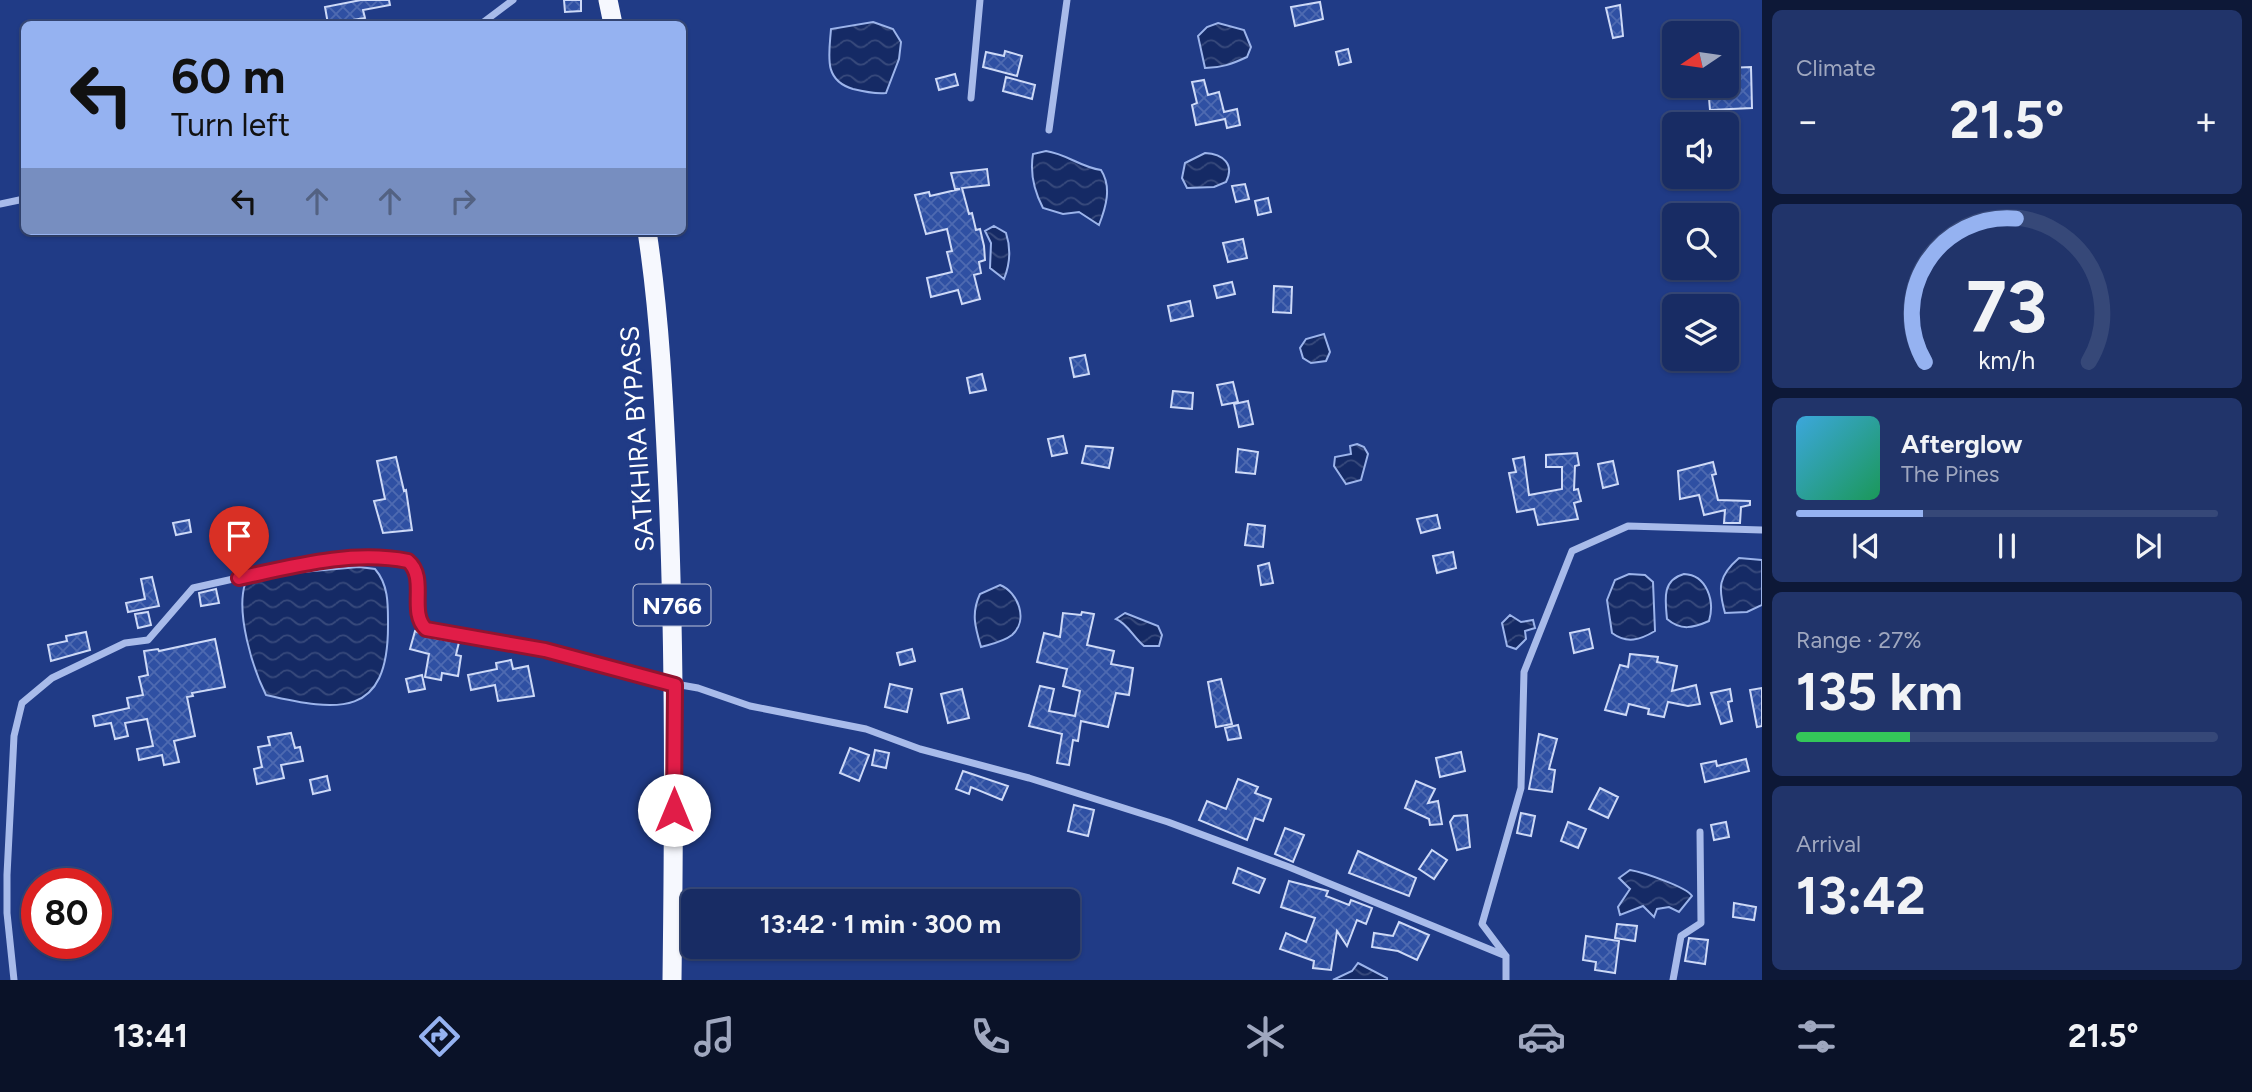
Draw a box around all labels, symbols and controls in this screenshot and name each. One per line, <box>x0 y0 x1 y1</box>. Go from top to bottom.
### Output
north arrow <box>1662 21 1740 98</box>
map controls <box>1662 21 1739 371</box>
text: 60 m <box>171 46 286 105</box>
icon: left <box>56 49 147 140</box>
text: Climate <box>1796 54 1875 82</box>
text: 21.5° <box>1950 89 2064 151</box>
text: − <box>1796 98 1820 144</box>
text: + <box>2194 98 2218 144</box>
text: Turn left <box>171 106 290 144</box>
button: sound <box>1662 112 1739 189</box>
icon: left <box>225 182 263 220</box>
icon: ahead <box>298 182 336 220</box>
icon: ahead <box>371 182 409 220</box>
icon: right <box>444 182 482 220</box>
button: search <box>1662 203 1739 280</box>
text: 73 <box>1967 263 2047 350</box>
button: layers <box>1662 294 1739 371</box>
street label: SATKHIRA BYPASS <box>613 325 661 553</box>
text: km/h <box>1978 345 2036 375</box>
text: Afterglow <box>1901 428 2023 460</box>
text: The Pines <box>1901 460 2000 488</box>
pin <box>209 506 269 578</box>
icon: arrive <box>220 517 258 555</box>
icon: previous <box>1847 527 1885 565</box>
icon: pause <box>1988 527 2026 565</box>
icon: next <box>2129 527 2167 565</box>
road number: N766 <box>634 584 710 626</box>
text: Range · 27% <box>1796 626 1922 654</box>
text: 135 km <box>1796 661 1963 723</box>
position arrow <box>637 773 711 847</box>
text: Arrival <box>1796 830 1861 858</box>
text: 13:42 <box>1796 865 1926 927</box>
speed limit sign: 80 <box>21 868 112 959</box>
text: 13:42 · 1 min · 300 m <box>760 908 1001 940</box>
icon: directions <box>415 1012 464 1061</box>
icon: music <box>690 1012 739 1061</box>
icon: phone <box>966 1012 1015 1061</box>
icon: climate <box>1241 1012 1290 1061</box>
icon: car <box>1517 1012 1566 1061</box>
icon: filters <box>1792 1012 1841 1061</box>
text: 13:41 <box>113 1017 188 1055</box>
text: 21.5° <box>2068 1017 2139 1055</box>

